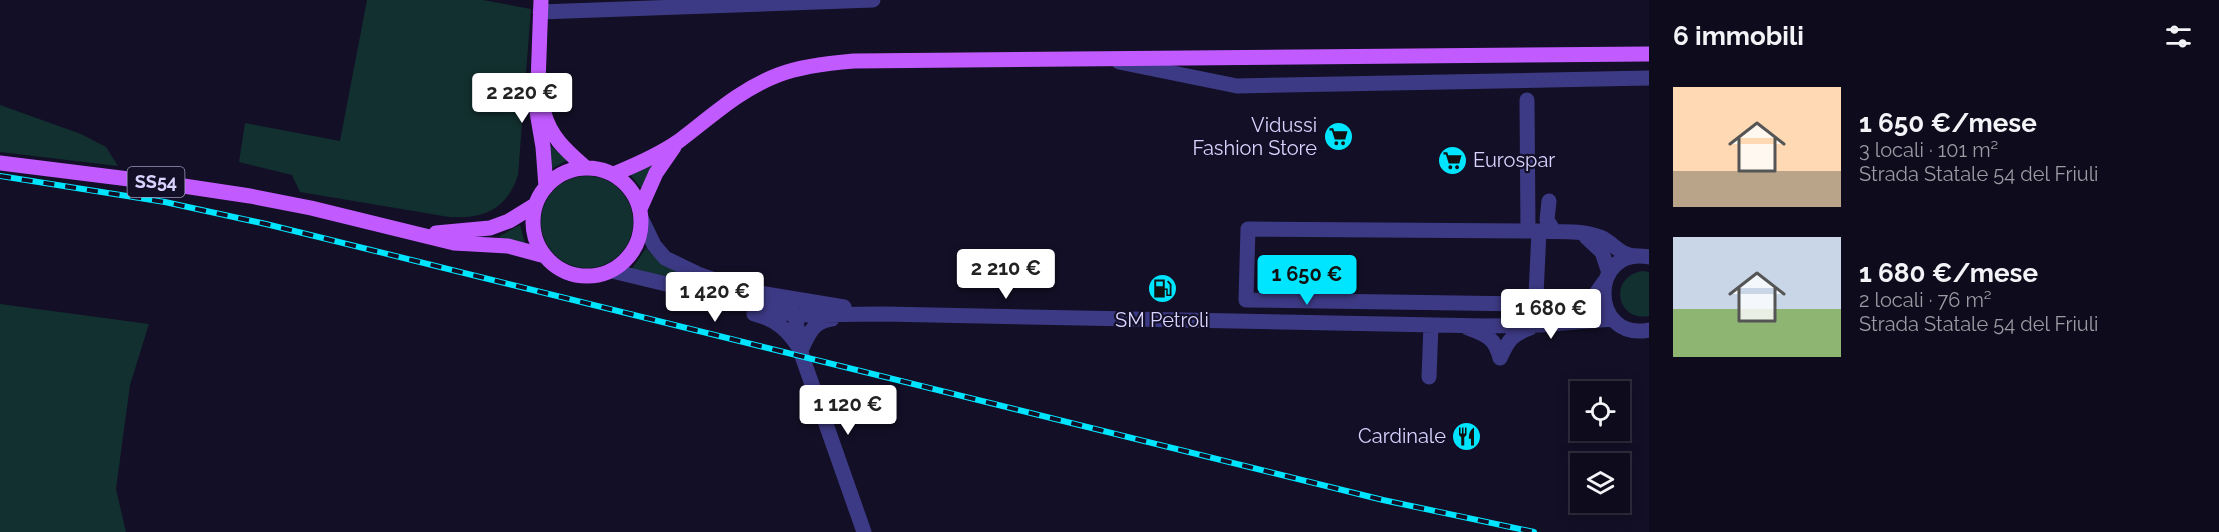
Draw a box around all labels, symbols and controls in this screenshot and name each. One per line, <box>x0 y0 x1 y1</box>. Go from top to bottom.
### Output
icon: filters <box>2162 20 2195 53</box>
text: 6 immobili <box>1673 21 1804 51</box>
pin: 2 220 € <box>467 73 577 124</box>
text: 2 220 € <box>486 80 558 104</box>
text: 1 650 €/mese <box>1859 108 2037 138</box>
icon: home <box>1721 111 1793 183</box>
place label: Vidussi Fashion Store <box>1192 113 1317 160</box>
supermarket icon: Vidussi Fashion Store <box>1322 121 1354 153</box>
text: 3 locali · 101 m² <box>1859 138 1998 162</box>
supermarket icon: Eurospar <box>1436 144 1468 176</box>
place label: Eurospar <box>1473 148 1555 172</box>
text: Strada Statale 54 del Friuli <box>1859 162 2098 186</box>
road number: SS54 <box>128 167 184 197</box>
pin: 2 210 € <box>951 249 1061 300</box>
pin: 1 650 € <box>1252 255 1362 306</box>
text: 2 210 € <box>971 256 1041 280</box>
text: 1 680 €/mese <box>1859 258 2038 288</box>
icon: home <box>1721 261 1793 333</box>
text: 1 650 € <box>1272 262 1342 286</box>
pin: 1 420 € <box>660 272 770 323</box>
fuel station icon: SM Petroli <box>1146 273 1178 305</box>
text: 1 420 € <box>680 279 750 303</box>
text: 2 locali · 76 m² <box>1859 288 1992 312</box>
pin: 1 680 € <box>1496 289 1606 340</box>
text: 1 680 € <box>1515 296 1587 320</box>
place label: SM Petroli <box>1115 308 1209 332</box>
text: Strada Statale 54 del Friuli <box>1859 312 2098 336</box>
map controls <box>1570 381 1630 513</box>
button: locate <box>1570 381 1630 441</box>
pin: 1 120 € <box>793 385 903 436</box>
text: 1 120 € <box>814 392 882 416</box>
restaurant icon: Cardinale <box>1451 420 1483 452</box>
place label: Cardinale <box>1358 424 1446 448</box>
button: layers <box>1570 453 1630 513</box>

